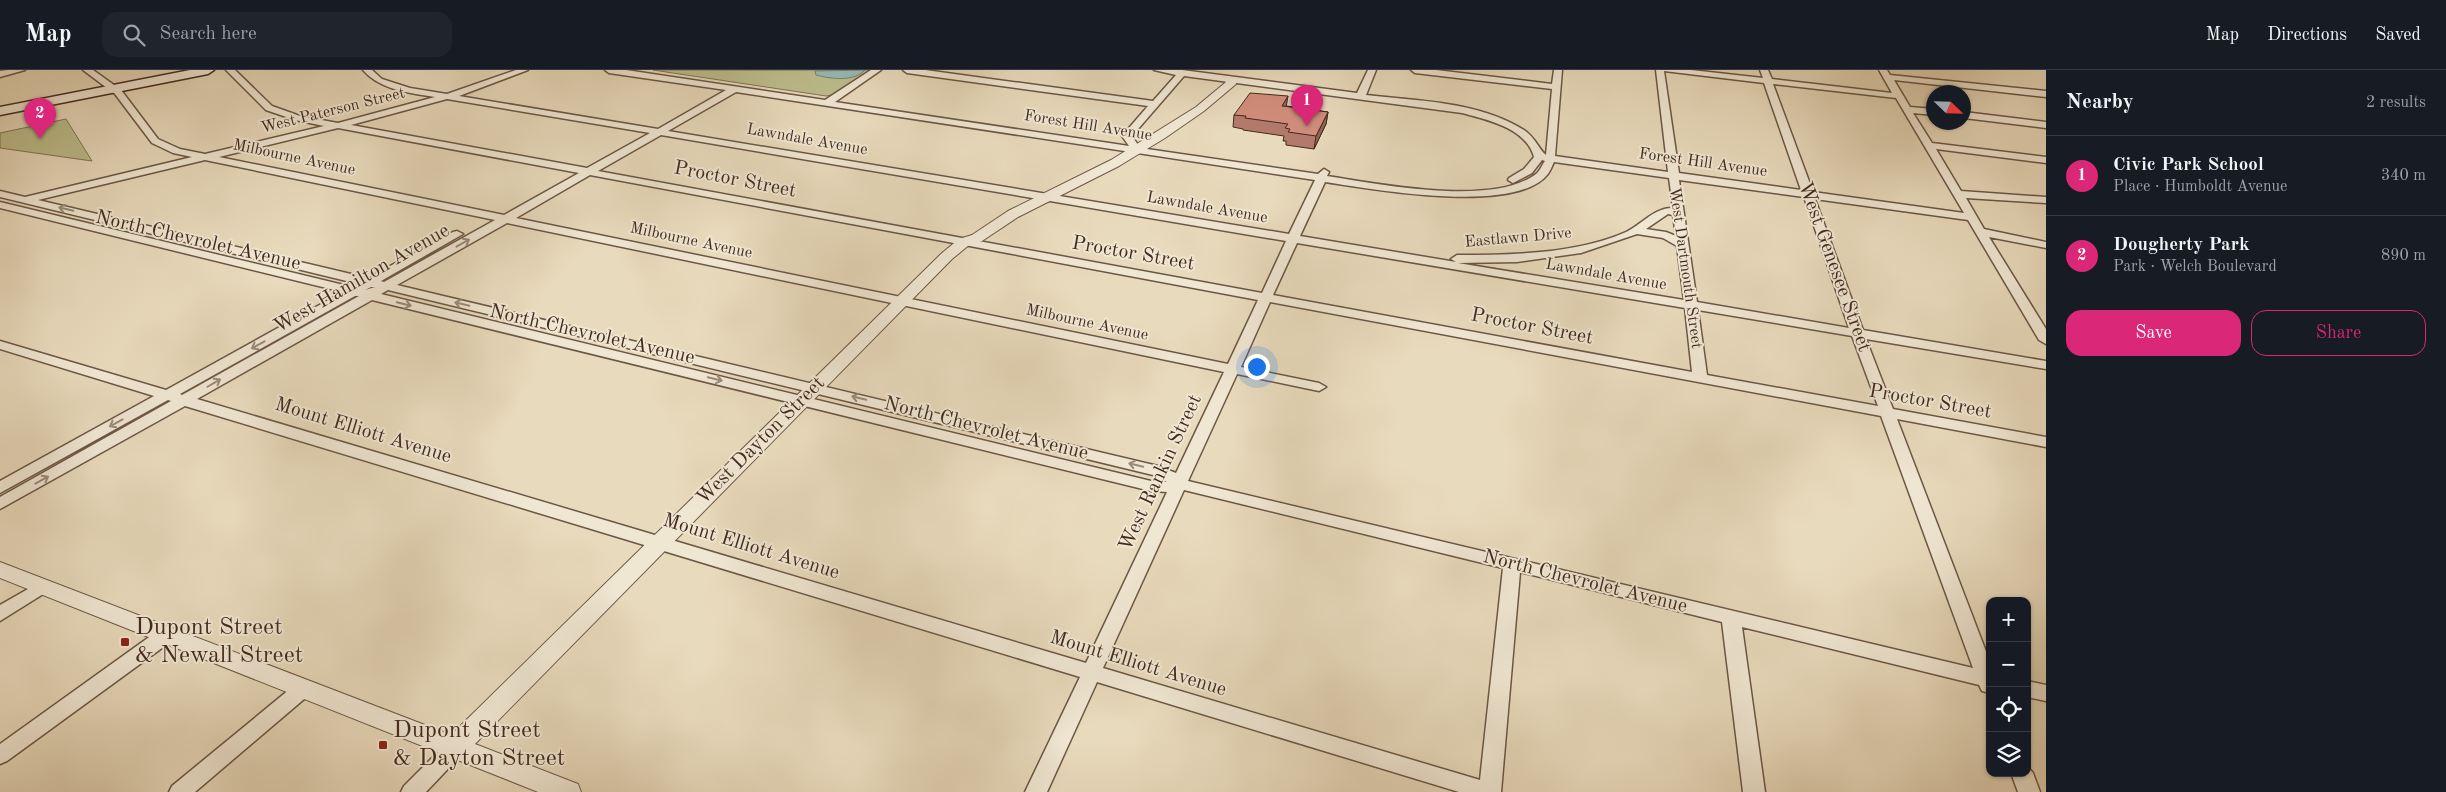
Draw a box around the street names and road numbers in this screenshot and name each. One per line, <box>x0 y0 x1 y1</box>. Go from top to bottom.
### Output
street label: West Paterson Street <box>259 85 407 137</box>
street label: Forest Hill Avenue <box>1023 108 1153 144</box>
street label: Lawndale Avenue <box>745 121 869 159</box>
street label: Milbourne Avenue <box>231 137 357 179</box>
street label: Forest Hill Avenue <box>1638 146 1768 180</box>
street label: Proctor Street <box>672 158 798 202</box>
street label: West Genesee Street <box>1794 179 1874 355</box>
street label: West Dartmouth Street <box>1666 186 1704 350</box>
street label: Lawndale Avenue <box>1145 189 1269 227</box>
street label: North Chevrolet Avenue <box>93 208 303 274</box>
street label: Milbourne Avenue <box>628 220 754 262</box>
street label: West Hamilton Avenue <box>271 221 453 337</box>
street label: Eastlawn Drive <box>1464 225 1572 251</box>
street label: Proctor Street <box>1070 233 1196 275</box>
street label: Lawndale Avenue <box>1544 256 1668 294</box>
street label: North Chevrolet Avenue <box>487 302 697 368</box>
street label: Milbourne Avenue <box>1024 302 1150 344</box>
street label: Proctor Street <box>1469 305 1595 349</box>
street label: West Dayton Street <box>693 373 829 509</box>
street label: Proctor Street <box>1867 381 1993 423</box>
street label: West Rankin Street <box>1116 392 1206 554</box>
street label: North Chevrolet Avenue <box>882 394 1090 464</box>
street label: Mount Elliott Avenue <box>272 395 454 467</box>
street label: Mount Elliott Avenue <box>660 511 842 583</box>
street label: North Chevrolet Avenue <box>1481 547 1689 617</box>
street label: Mount Elliott Avenue <box>1047 628 1229 700</box>

